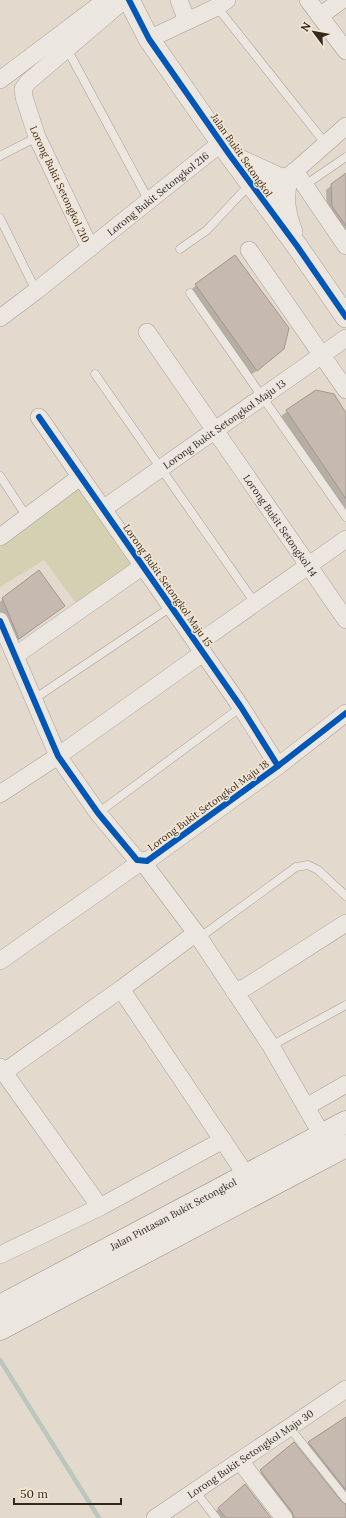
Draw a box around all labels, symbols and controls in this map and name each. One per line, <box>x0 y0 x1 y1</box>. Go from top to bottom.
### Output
north arrow <box>294 12 334 52</box>
text: N <box>297 19 314 34</box>
street label: Jalan Bukit Setongkol <box>207 110 275 200</box>
street label: Lorong Bukit Setongkol 210 <box>27 124 92 245</box>
street label: Lorong Bukit Setongkol 216 <box>104 149 212 239</box>
street label: Lorong Bukit Setongkol Maju 13 <box>160 376 289 472</box>
street label: Lorong Bukit Setongkol 14 <box>240 472 320 580</box>
street label: Lorong Bukit Setongkol Maju 15 <box>120 521 215 649</box>
street label: Lorong Bukit Setongkol Maju 18 <box>145 757 272 854</box>
street label: Jalan Pintasan Bukit Setongkol <box>107 1175 239 1254</box>
street label: Lorong Bukit Setongkol Maju 30 <box>185 1407 316 1501</box>
scale bar <box>14 1480 121 1506</box>
text: 50 m <box>20 1486 48 1501</box>

